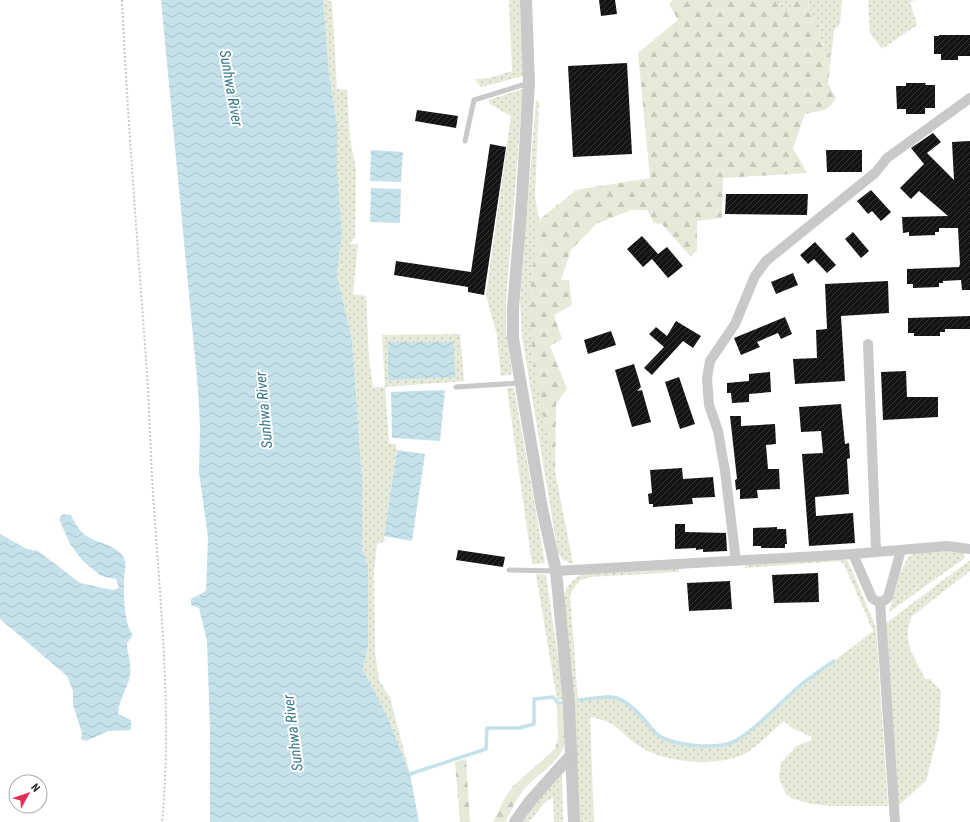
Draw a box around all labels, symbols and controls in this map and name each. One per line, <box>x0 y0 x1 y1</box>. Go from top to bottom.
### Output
water label: Sunhwa River <box>215 49 247 128</box>
water label: Sunhwa River <box>252 370 276 449</box>
water label: Sunhwa River <box>279 693 307 772</box>
north arrow <box>8 774 48 814</box>
text: N <box>28 781 43 795</box>

